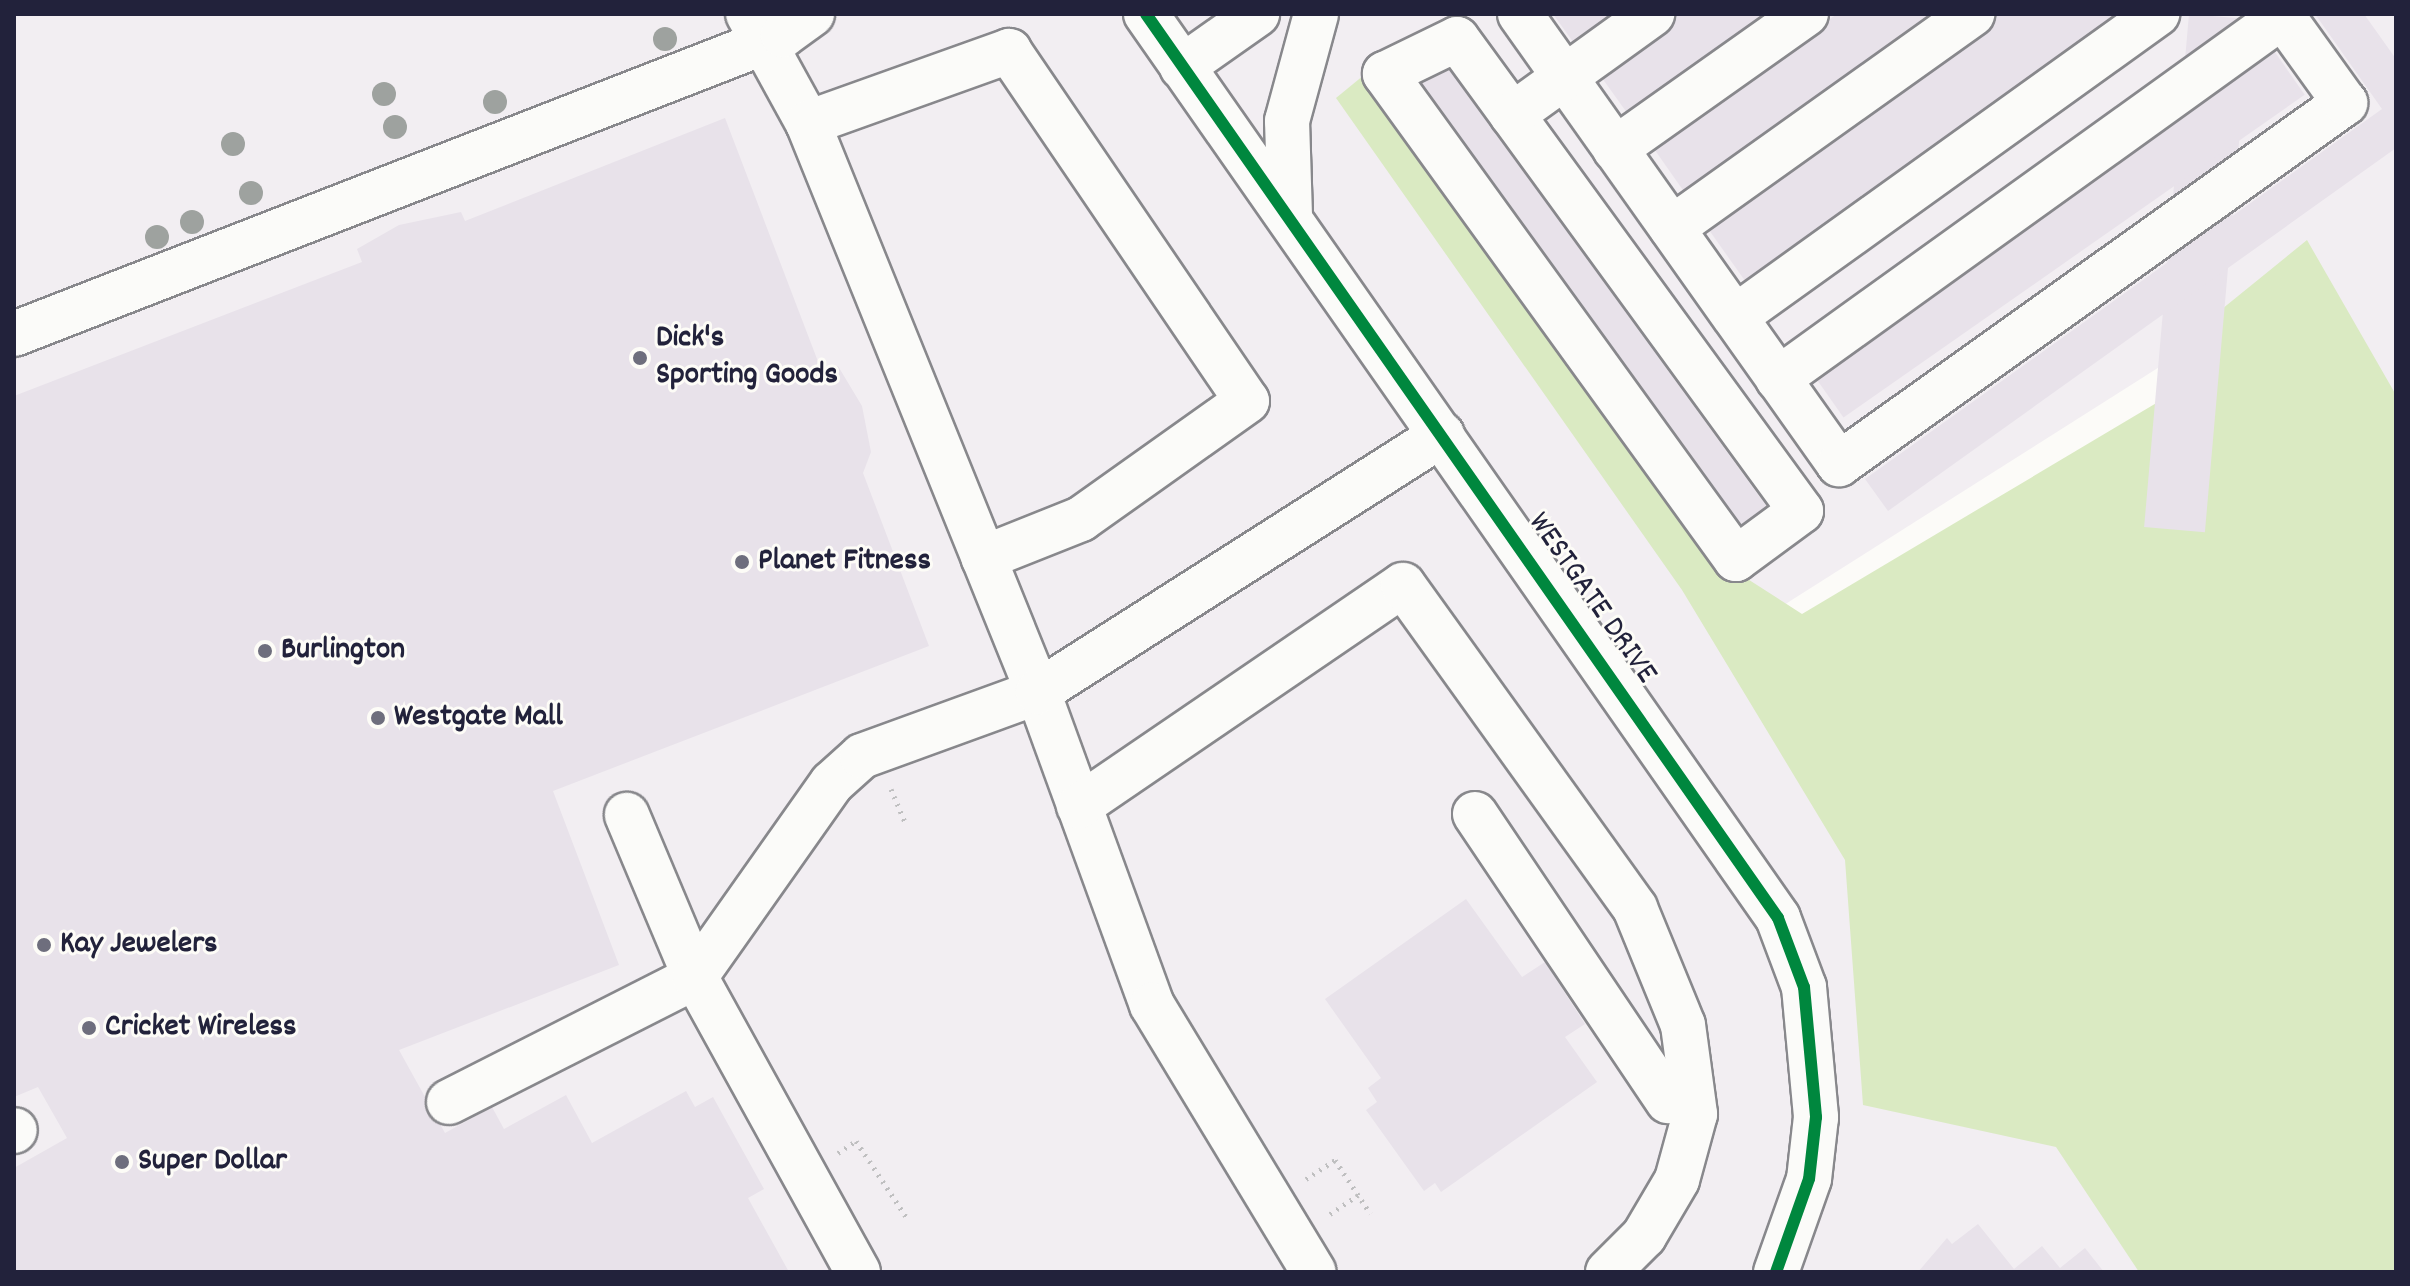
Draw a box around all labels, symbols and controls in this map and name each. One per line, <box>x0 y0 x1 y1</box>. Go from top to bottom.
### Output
place label: Dick's Sporting Goods <box>656 321 838 396</box>
marker: Dick's Sporting Goods <box>631 349 649 367</box>
street label: WESTGATE DRIVE <box>1518 506 1664 692</box>
place label: Planet Fitness <box>758 543 931 581</box>
marker: Planet Fitness <box>733 553 751 571</box>
place label: Burlington <box>281 632 405 670</box>
marker: Burlington <box>256 642 274 660</box>
place label: Westgate Mall <box>394 699 563 737</box>
marker: Westgate Mall <box>369 709 387 727</box>
place label: Kay Jewelers <box>60 926 218 964</box>
marker: Kay Jewelers <box>35 936 53 954</box>
place label: Cricket Wireless <box>105 1009 297 1047</box>
marker: Cricket Wireless <box>80 1019 98 1037</box>
place label: Super Dollar <box>138 1143 287 1181</box>
marker: Super Dollar <box>113 1153 131 1171</box>

